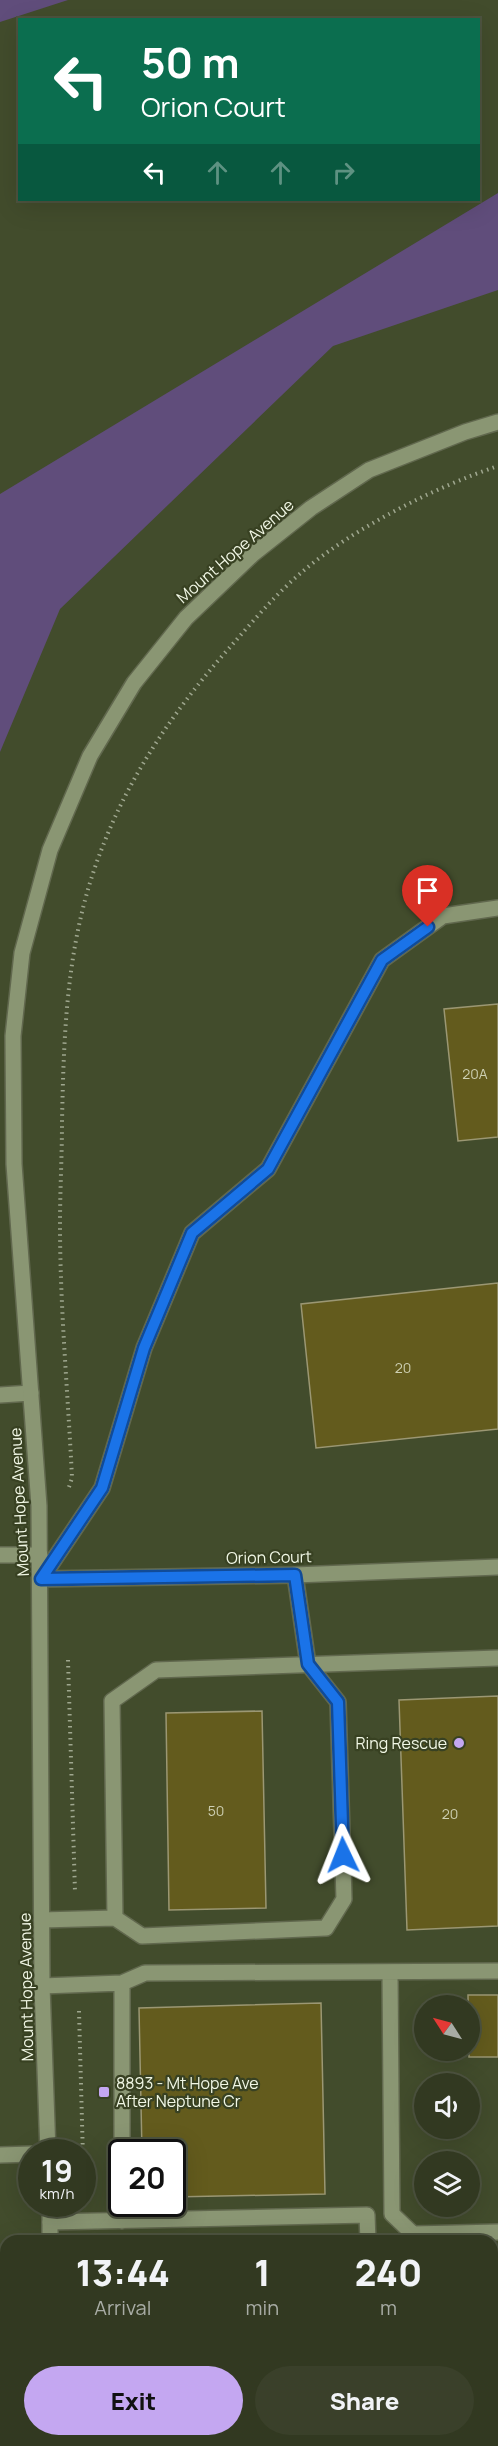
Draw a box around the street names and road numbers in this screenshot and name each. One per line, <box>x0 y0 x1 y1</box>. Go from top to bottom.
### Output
street label: Mount Hope Avenue <box>172 494 298 608</box>
street label: Mount Hope Avenue <box>4 1427 34 1577</box>
street label: Orion Court <box>226 1545 312 1569</box>
street label: Mount Hope Avenue <box>14 1912 38 2062</box>

